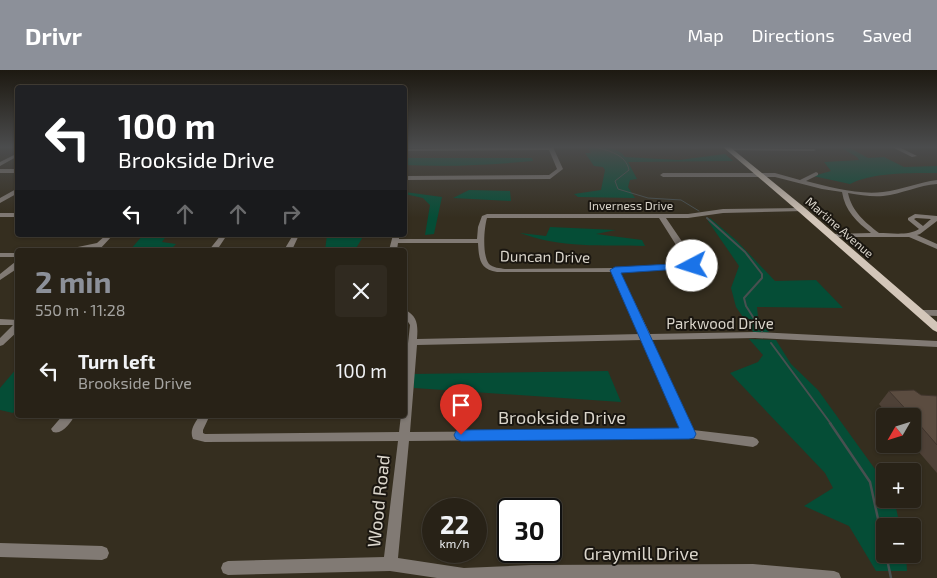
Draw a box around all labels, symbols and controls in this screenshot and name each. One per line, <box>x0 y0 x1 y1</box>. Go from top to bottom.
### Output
text: Drivr <box>25 21 82 50</box>
text: Map <box>687 24 724 46</box>
text: Directions <box>752 24 835 46</box>
text: Saved <box>863 24 912 46</box>
text: 100 m <box>118 104 216 146</box>
icon: left <box>35 105 100 170</box>
text: Brookside Drive <box>118 146 275 172</box>
street label: Martine Avenue <box>803 194 877 260</box>
street label: Inverness Drive <box>589 198 673 212</box>
icon: left <box>118 200 146 228</box>
icon: ahead <box>171 200 199 228</box>
icon: ahead <box>224 200 252 228</box>
icon: right <box>277 200 305 228</box>
position arrow <box>665 239 717 291</box>
street label: Duncan Drive <box>500 246 590 266</box>
text: 2 min <box>35 263 112 299</box>
button: close <box>335 265 387 317</box>
text: 550 m · 11:28 <box>35 300 126 319</box>
street label: Parkwood Drive <box>666 314 774 332</box>
text: Turn left <box>78 350 155 373</box>
icon: left <box>35 357 63 385</box>
text: 100 m <box>336 359 387 382</box>
text: Brookside Drive <box>78 373 192 392</box>
pin <box>440 384 482 435</box>
icon: arrive <box>447 391 475 419</box>
street label: Brookside Drive <box>498 406 626 428</box>
north arrow <box>876 408 921 452</box>
map controls <box>876 408 921 563</box>
street label: Wood Road <box>362 454 394 548</box>
button: + <box>876 463 921 508</box>
speed limit sign: 30 <box>497 498 562 563</box>
text: 22 <box>440 509 469 539</box>
button: − <box>876 518 921 563</box>
text: km/h <box>440 536 469 550</box>
street label: Graymill Drive <box>583 542 699 564</box>

